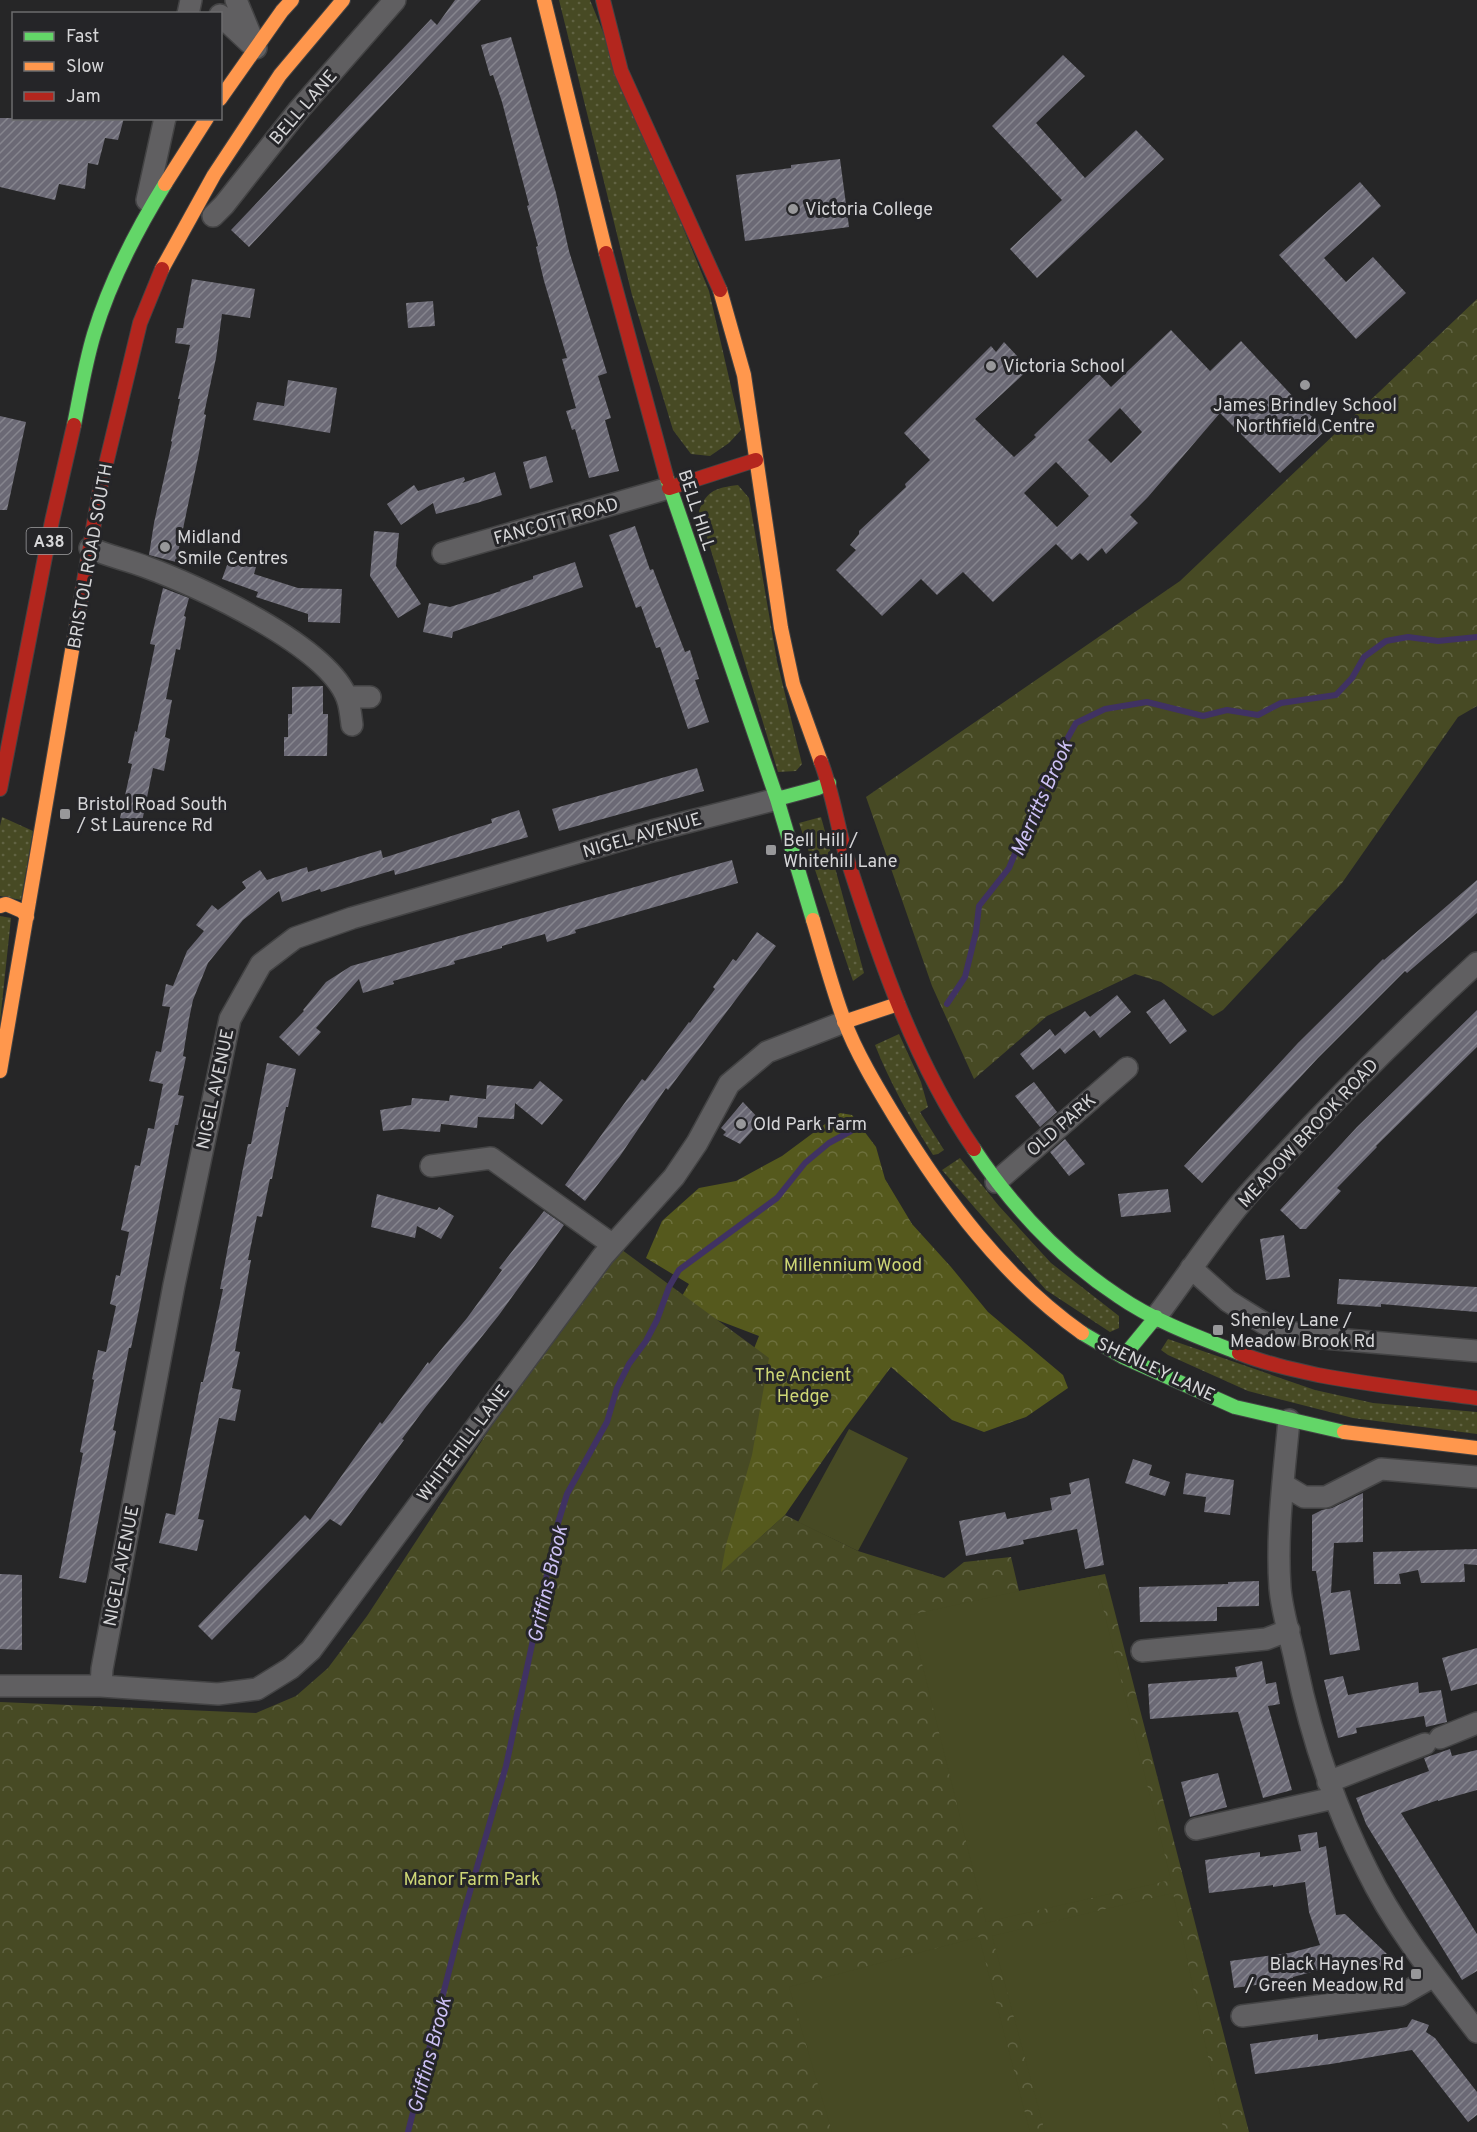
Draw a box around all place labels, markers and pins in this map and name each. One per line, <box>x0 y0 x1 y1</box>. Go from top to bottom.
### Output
place label: Victoria College <box>805 199 933 222</box>
marker: Victoria College <box>786 202 800 216</box>
place label: Victoria School <box>1003 356 1125 379</box>
marker: Victoria School <box>984 359 998 373</box>
marker: James Brindley School Northfield Centre <box>1298 378 1312 392</box>
place label: James Brindley School Northfield Centre <box>1213 395 1397 439</box>
place label: Midland Smile Centres <box>177 527 288 571</box>
marker: Midland Smile Centres <box>158 540 172 554</box>
place label: Bristol Road South / St Laurence Rd <box>76 794 227 838</box>
marker: Bristol Road South / St Laurence Rd <box>58 807 72 821</box>
place label: Bell Hill / Whitehill Lane <box>783 830 897 874</box>
marker: Bell Hill / Whitehill Lane <box>764 843 778 857</box>
place label: Old Park Farm <box>753 1114 867 1137</box>
marker: Old Park Farm <box>734 1117 748 1131</box>
place label: Shenley Lane / Meadow Brook Rd <box>1230 1310 1375 1354</box>
marker: Shenley Lane / Meadow Brook Rd <box>1211 1323 1225 1337</box>
place label: Black Haynes Rd / Green Meadow Rd <box>1244 1954 1404 1998</box>
marker: Black Haynes Rd / Green Meadow Rd <box>1409 1967 1423 1981</box>

